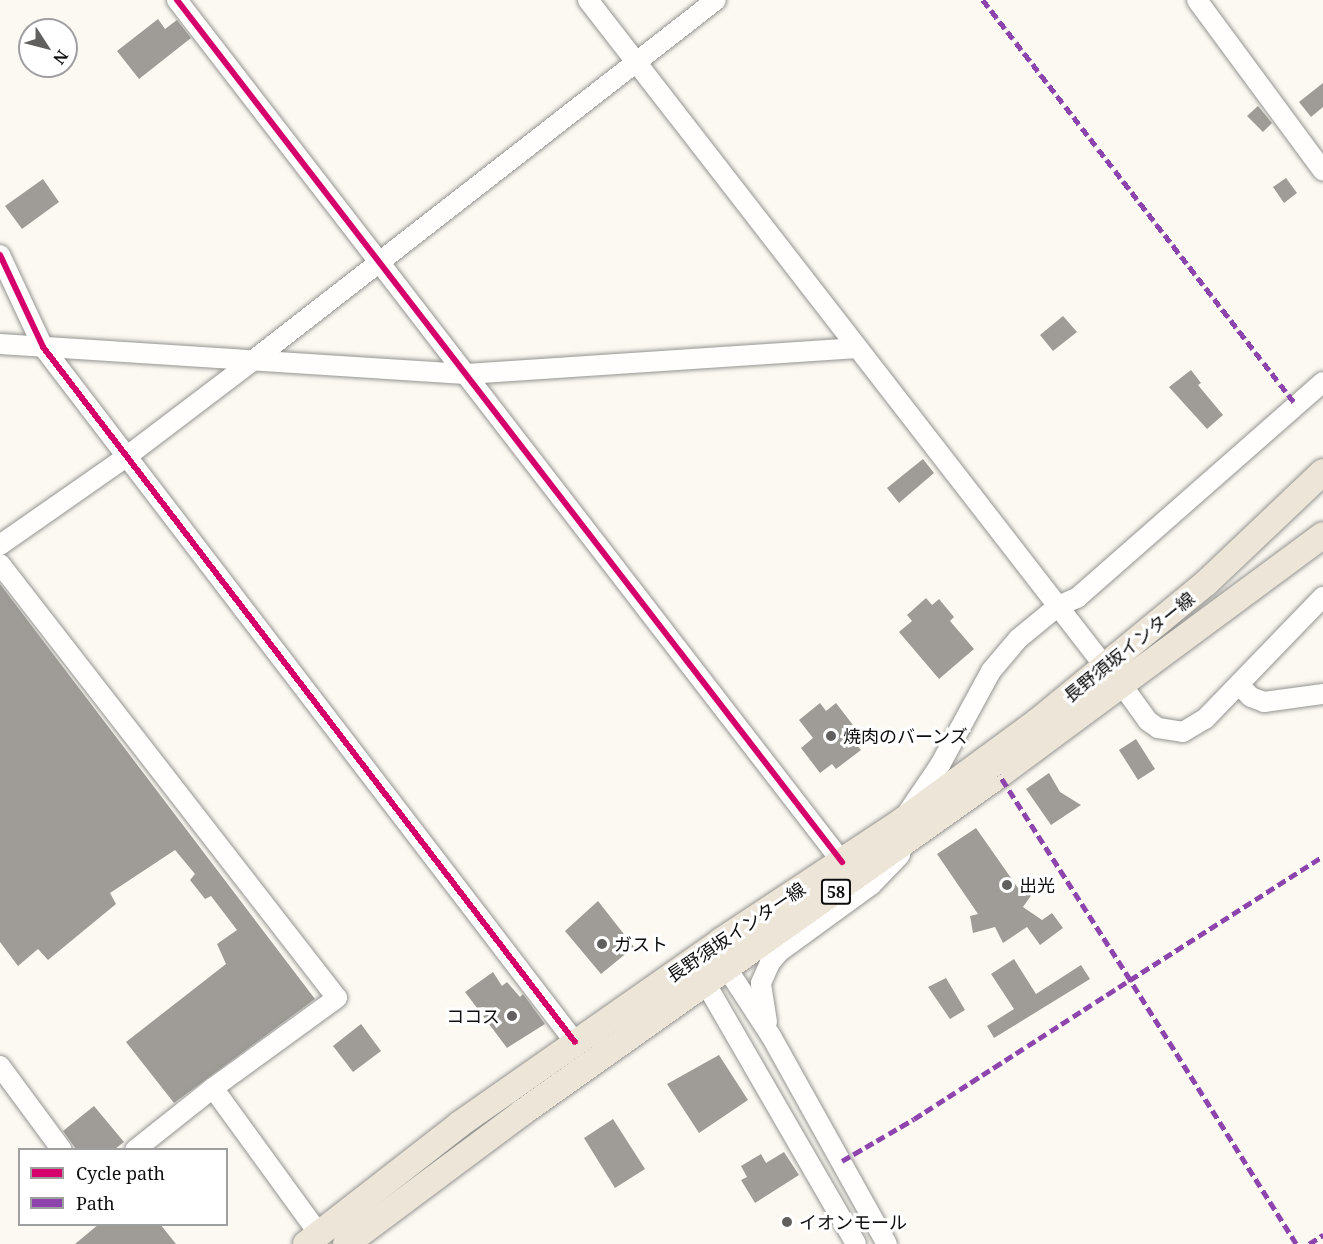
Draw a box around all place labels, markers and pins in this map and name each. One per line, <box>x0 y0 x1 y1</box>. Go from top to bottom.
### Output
place label: 焼肉のバーンズ <box>843 725 969 747</box>
marker: 焼肉のバーンズ <box>824 729 838 743</box>
place label: 出光 <box>1019 874 1055 896</box>
marker: 出光 <box>1000 878 1014 892</box>
place label: ガスト <box>614 933 668 955</box>
marker: ガスト <box>595 937 609 951</box>
place label: ココス <box>446 1005 500 1027</box>
marker: ココス <box>505 1009 519 1023</box>
place label: イオンモール <box>799 1211 907 1233</box>
marker: イオンモール <box>780 1215 794 1229</box>

